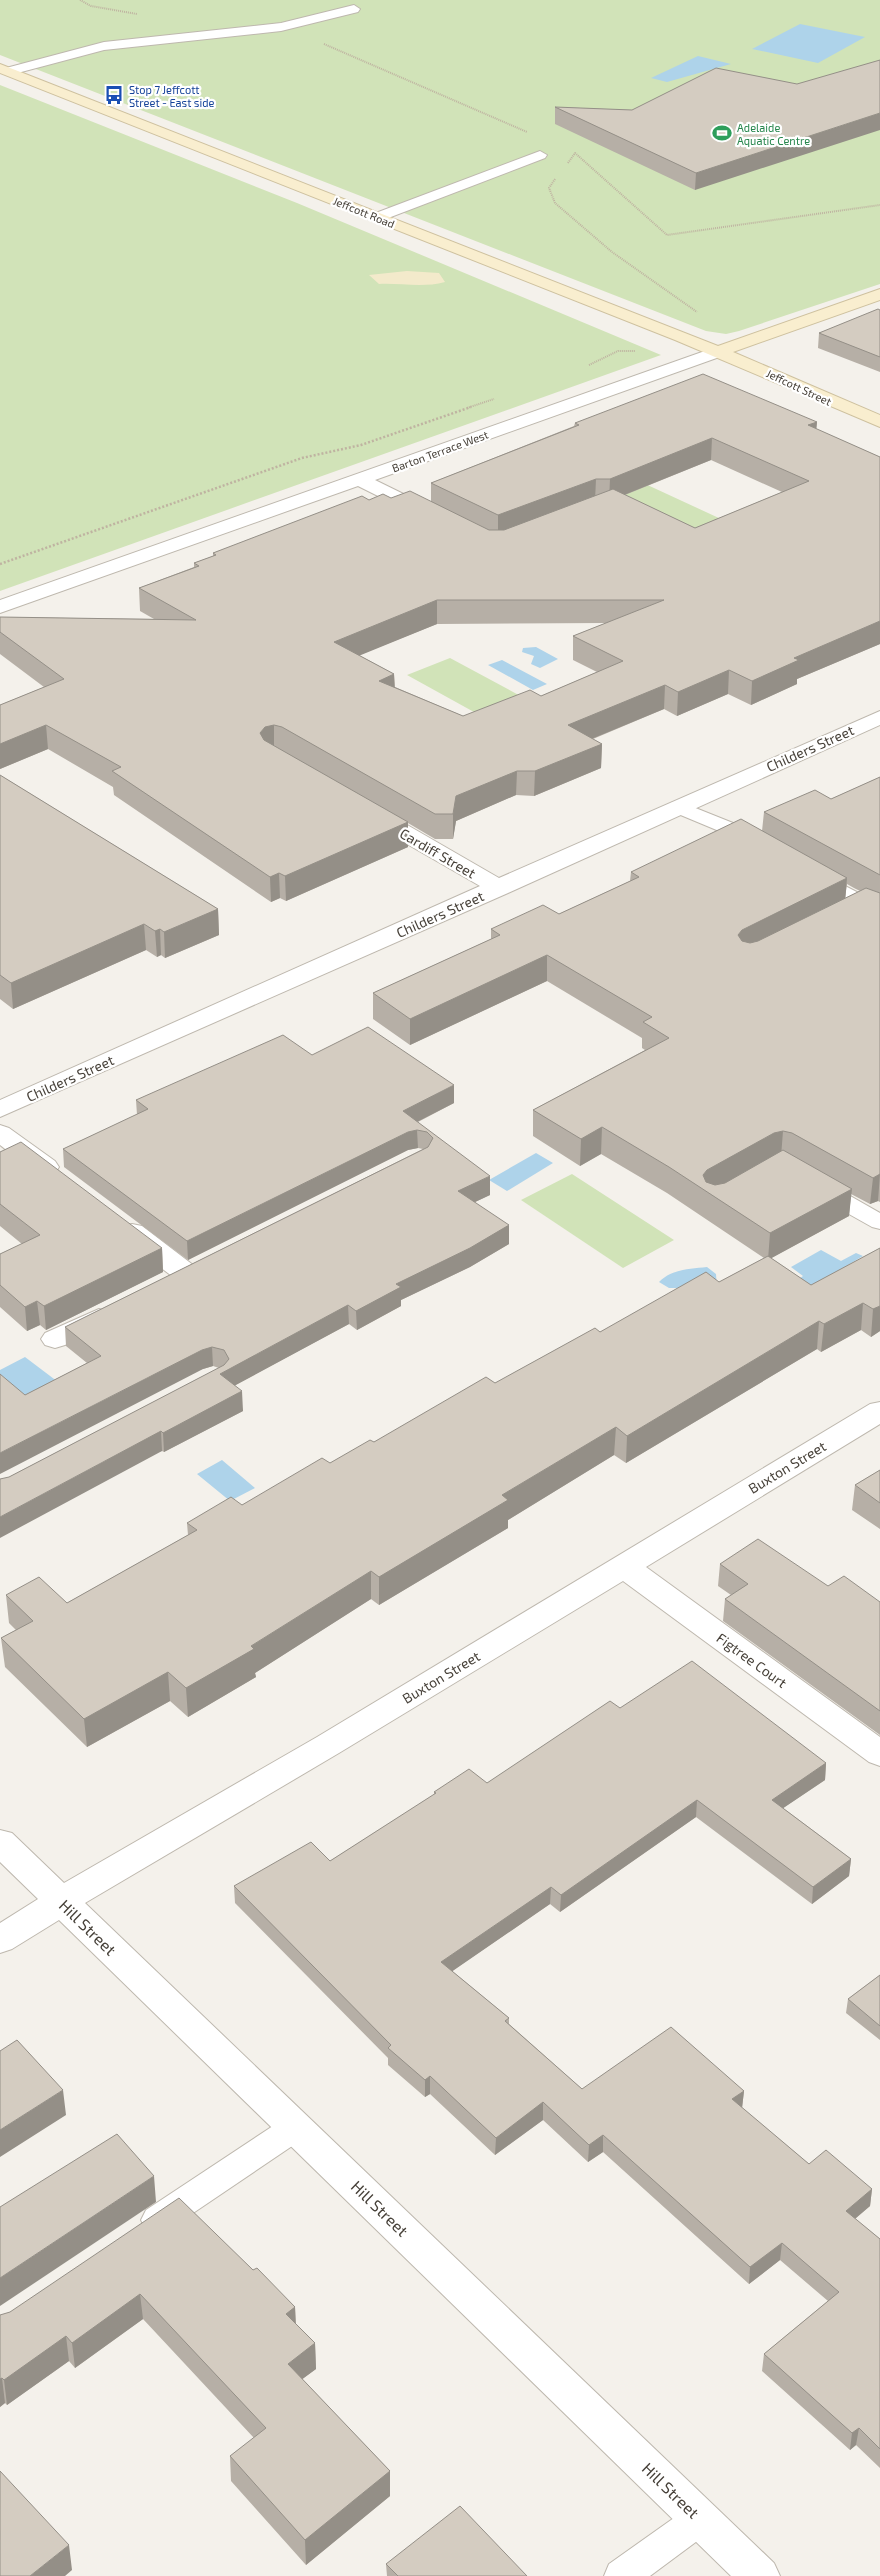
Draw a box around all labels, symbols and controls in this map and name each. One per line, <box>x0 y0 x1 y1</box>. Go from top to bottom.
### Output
place label: Stop 7 Jeffcott Street - East side <box>129 83 214 109</box>
bus stop icon: Stop 7 Jeffcott Street - East side <box>103 84 125 106</box>
place label: Adelaide Aquatic Centre <box>737 121 810 147</box>
sports icon: Adelaide Aquatic Centre <box>711 122 733 144</box>
street label: Jeffcott Road <box>331 194 397 230</box>
street label: Jeffcott Street <box>764 366 834 408</box>
street label: Barton Terrace West <box>390 428 490 474</box>
street label: Childers Street <box>764 721 856 775</box>
street label: Cardiff Street <box>397 824 479 882</box>
street label: Childers Street <box>394 887 486 941</box>
street label: Childers Street <box>24 1051 116 1105</box>
street label: Buxton Street <box>745 1437 829 1497</box>
street label: Figtree Court <box>714 1629 790 1691</box>
street label: Buxton Street <box>399 1647 483 1707</box>
street label: Hill Street <box>56 1895 120 1959</box>
street label: Hill Street <box>348 2176 412 2240</box>
street label: Hill Street <box>639 2458 703 2522</box>

